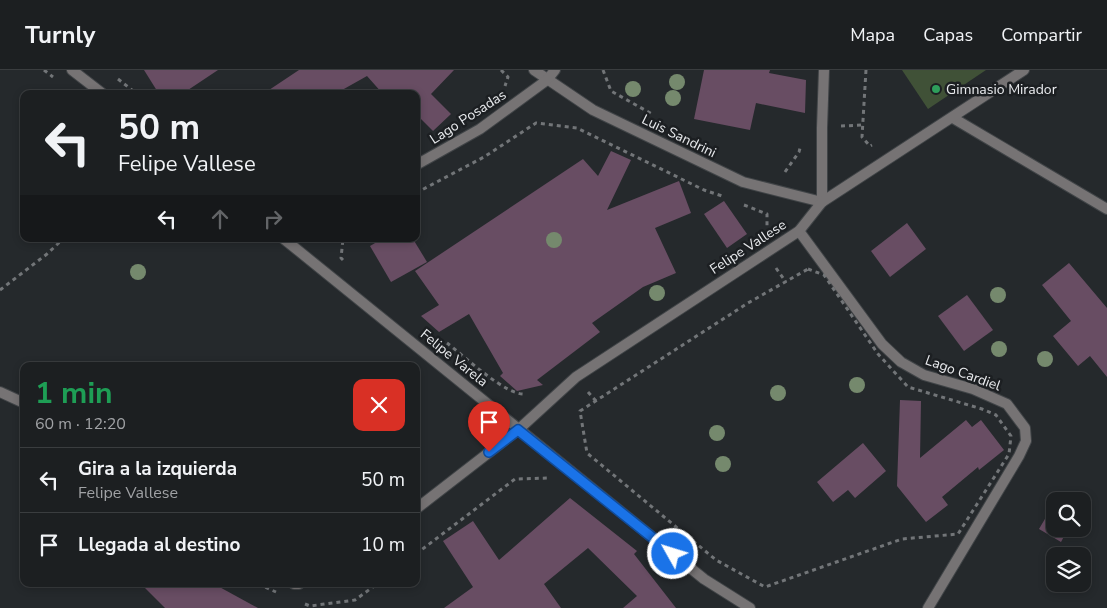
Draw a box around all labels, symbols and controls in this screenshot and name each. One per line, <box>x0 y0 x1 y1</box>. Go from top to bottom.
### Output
text: Turnly <box>25 19 95 51</box>
text: Mapa <box>850 23 895 47</box>
text: Capas <box>923 23 973 47</box>
text: Compartir <box>1001 23 1082 47</box>
place label: Gimnasio Mirador <box>946 80 1057 99</box>
marker: Gimnasio Mirador <box>930 83 942 95</box>
street label: Lago Posadas <box>426 85 510 149</box>
text: 50 m <box>118 104 200 151</box>
icon: left <box>35 110 100 175</box>
street label: Luis Sandrini <box>639 110 719 162</box>
text: Felipe Vallese <box>118 149 256 179</box>
icon: left <box>153 205 181 233</box>
icon: ahead <box>206 205 234 233</box>
icon: right <box>259 205 287 233</box>
street label: Felipe Vallese <box>706 215 790 279</box>
street label: Felipe Varela <box>416 325 492 391</box>
street label: Lago Cardiel <box>923 351 1004 396</box>
text: 1 min <box>35 373 113 414</box>
button: close <box>353 379 405 431</box>
pin <box>468 401 510 452</box>
icon: arrive <box>475 408 503 436</box>
text: 60 m · 12:20 <box>35 413 126 435</box>
text: Gira a la izquierda <box>78 456 237 482</box>
icon: left <box>35 466 63 494</box>
text: 50 m <box>361 467 405 493</box>
text: Felipe Vallese <box>78 482 178 504</box>
map controls <box>1046 492 1091 592</box>
button: search <box>1046 492 1091 537</box>
position arrow <box>646 527 698 579</box>
icon: arrive <box>35 531 63 559</box>
text: Llegada al destino <box>78 532 240 558</box>
text: 10 m <box>361 532 405 558</box>
button: layers <box>1046 547 1091 592</box>

